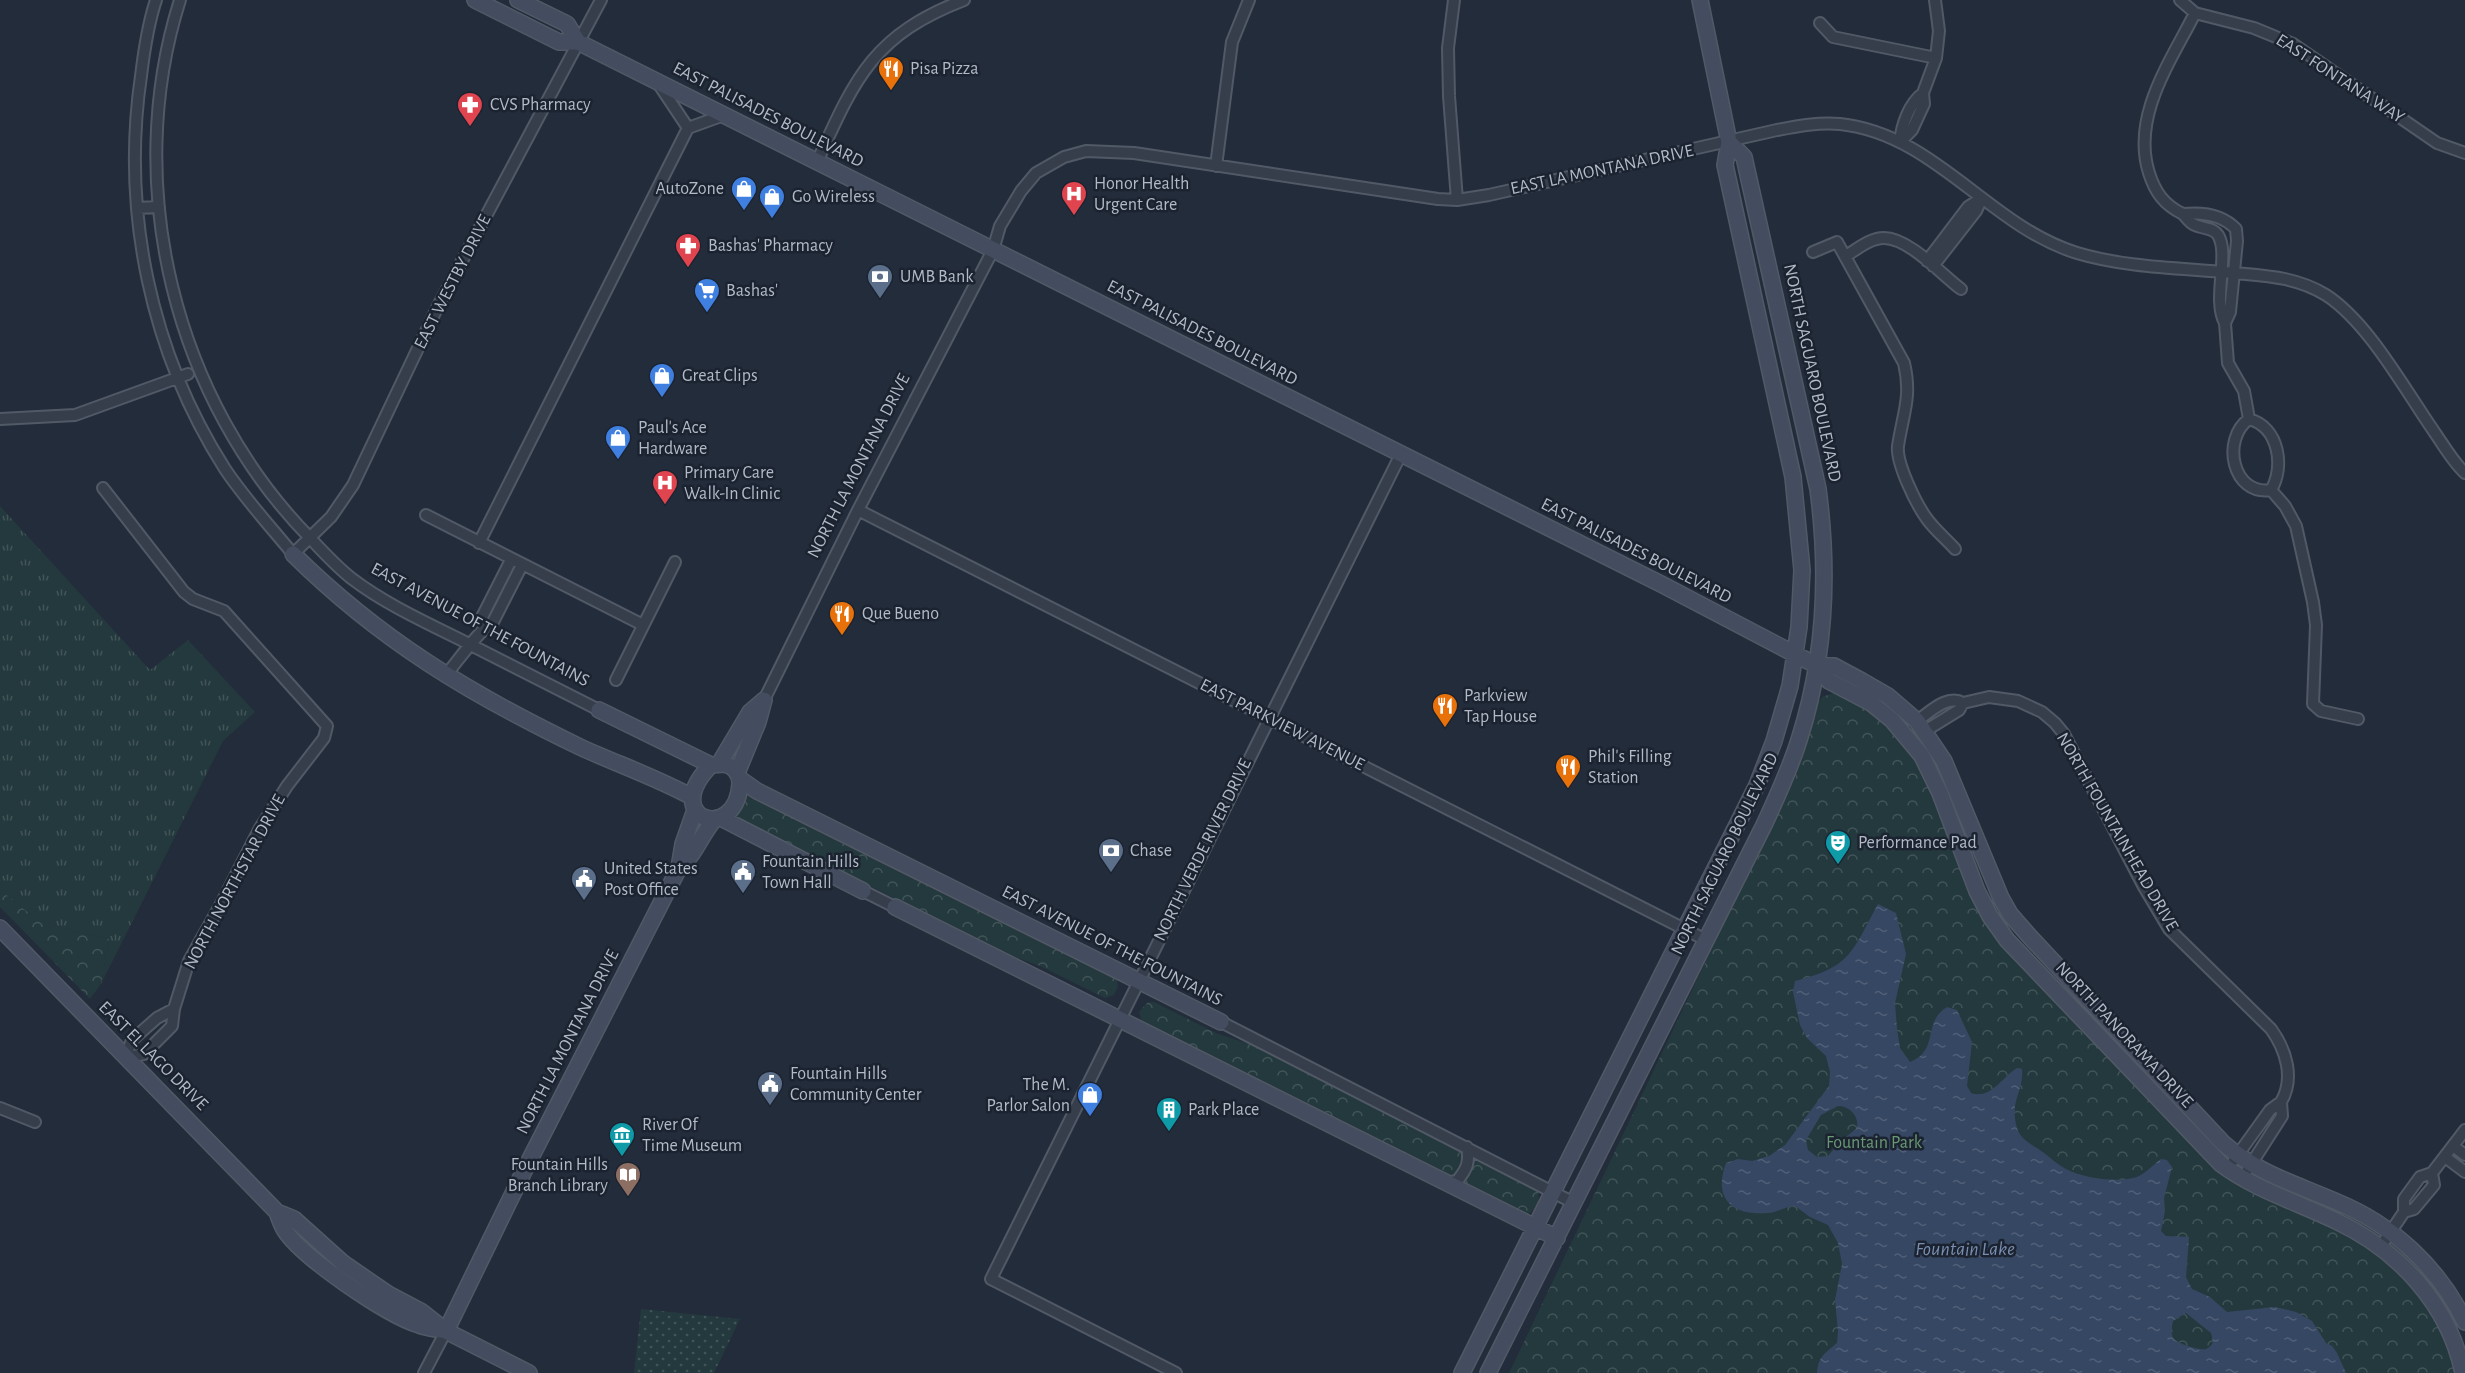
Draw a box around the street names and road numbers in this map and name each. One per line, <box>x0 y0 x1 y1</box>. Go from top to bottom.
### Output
street label: EAST FONTANA WAY <box>2273 31 2408 127</box>
street label: EAST PALISADES BOULEVARD <box>670 59 866 171</box>
street label: EAST LA MONTANA DRIVE <box>1509 142 1695 198</box>
street label: EAST WESTBY DRIVE <box>411 212 495 352</box>
street label: NORTH SAGUARO BOULEVARD <box>1780 262 1844 484</box>
street label: EAST PALISADES BOULEVARD <box>1104 277 1300 389</box>
street label: NORTH LA MONTANA DRIVE <box>805 371 914 561</box>
street label: EAST PALISADES BOULEVARD <box>1538 495 1734 607</box>
street label: EAST AVENUE OF THE FOUNTAINS <box>368 560 592 690</box>
street label: EAST PARKVIEW AVENUE <box>1197 676 1367 774</box>
street label: NORTH FOUNTAINHEAD DRIVE <box>2053 730 2181 935</box>
street label: NORTH SAGUARO BOULEVARD <box>1668 750 1782 958</box>
street label: NORTH VERDE RIVER DRIVE <box>1151 756 1255 944</box>
street label: NORTH NORTHSTAR DRIVE <box>181 791 289 972</box>
street label: EAST AVENUE OF THE FOUNTAINS <box>999 882 1225 1010</box>
street label: NORTH LA MONTANA DRIVE <box>514 947 623 1137</box>
street label: NORTH PANORAMA DRIVE <box>2052 959 2196 1112</box>
street label: EAST EL LAGO DRIVE <box>95 998 211 1114</box>

